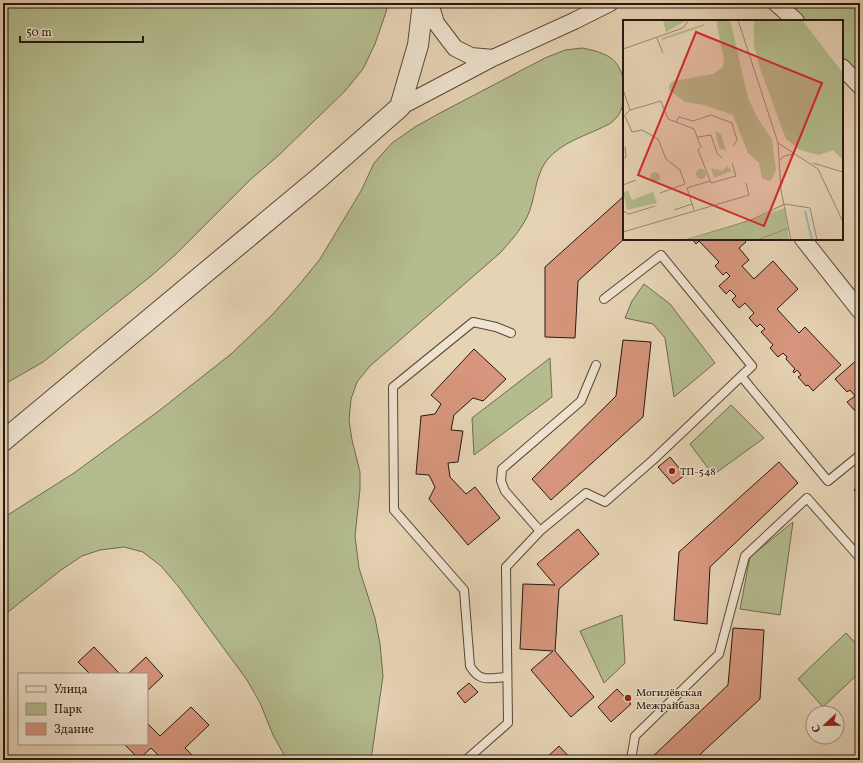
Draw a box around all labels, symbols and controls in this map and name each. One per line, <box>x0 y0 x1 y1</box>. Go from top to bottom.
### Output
scale bar <box>20 18 143 44</box>
inset map <box>623 20 843 240</box>
text: 50 m <box>26 25 52 41</box>
place label: ТП-548 <box>680 465 716 480</box>
marker: ТП-548 <box>667 466 677 476</box>
legend <box>18 673 148 745</box>
text: Улица <box>54 682 87 698</box>
place label: Могилёвская Межрайбаза <box>636 686 702 714</box>
marker: Могилёвская Межрайбаза <box>623 693 633 703</box>
text: Парк <box>54 702 82 718</box>
north arrow <box>805 705 845 745</box>
text: Здание <box>54 722 94 738</box>
text: С <box>809 722 825 734</box>

